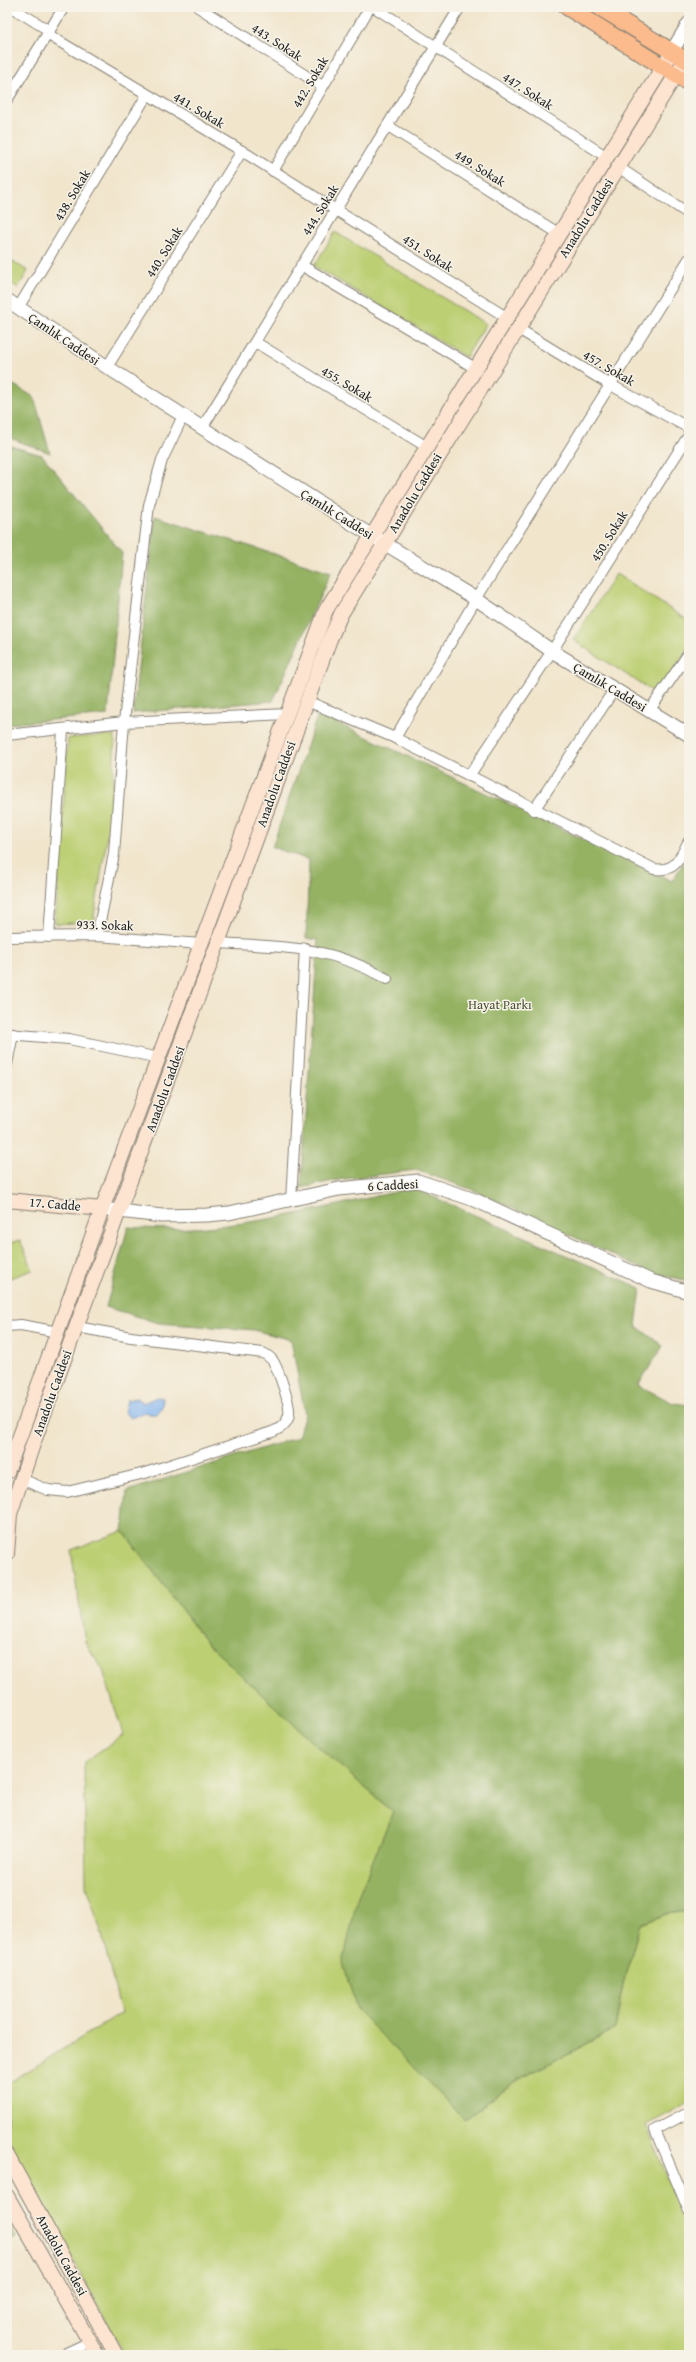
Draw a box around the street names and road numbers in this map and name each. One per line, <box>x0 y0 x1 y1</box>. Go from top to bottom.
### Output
street label: 443. Sokak <box>248 18 306 66</box>
street label: 442. Sokak <box>287 52 333 111</box>
street label: 447. Sokak <box>499 67 557 115</box>
street label: 441. Sokak <box>170 87 229 133</box>
street label: 449. Sokak <box>451 145 510 191</box>
street label: 438. Sokak <box>49 165 95 224</box>
street label: Anadolu Caddesi <box>554 174 618 261</box>
street label: 444. Sokak <box>297 180 343 239</box>
street label: 440. Sokak <box>141 222 187 281</box>
street label: 451. Sokak <box>399 229 457 277</box>
street label: Çamlık Caddesi <box>24 308 104 370</box>
street label: 457. Sokak <box>580 345 639 391</box>
street label: 455. Sokak <box>318 361 377 407</box>
street label: Anadolu Caddesi <box>384 449 447 537</box>
street label: Çamlık Caddesi <box>297 484 377 544</box>
street label: 450. Sokak <box>586 506 632 565</box>
street label: Çamlık Caddesi <box>570 658 651 717</box>
street label: Anadolu Caddesi <box>252 738 301 830</box>
street label: 933. Sokak <box>76 915 134 936</box>
street label: Anadolu Caddesi <box>141 1043 190 1135</box>
street label: 6 Caddesi <box>367 1174 419 1196</box>
street label: 17. Cadde <box>28 1192 82 1216</box>
street label: Anadolu Caddesi <box>28 1347 77 1439</box>
street label: Anadolu Caddesi <box>32 2211 92 2299</box>

